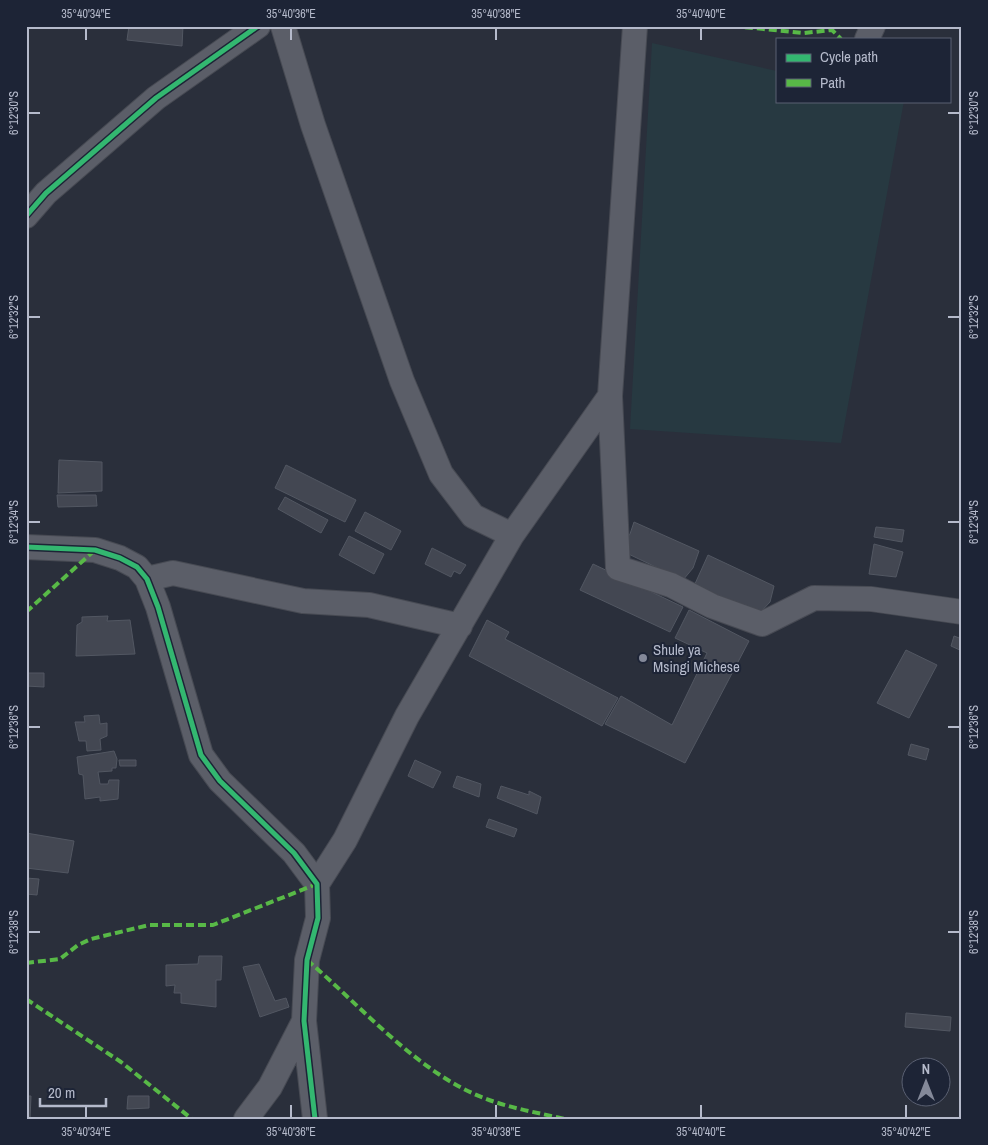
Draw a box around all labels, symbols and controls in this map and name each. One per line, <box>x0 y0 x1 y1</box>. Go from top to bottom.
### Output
text: 35°40'34"E <box>61 6 111 22</box>
text: 35°40'36"E <box>266 6 316 22</box>
text: 35°40'38"E <box>471 6 521 22</box>
text: 35°40'40"E <box>676 6 726 22</box>
legend <box>776 38 950 102</box>
text: Cycle path <box>820 46 878 67</box>
text: Path <box>820 72 845 93</box>
text: 6°12'30"S <box>6 91 22 135</box>
text: 6°12'30"S <box>966 91 982 135</box>
text: 6°12'32"S <box>6 295 22 339</box>
text: 6°12'32"S <box>966 295 982 339</box>
text: 6°12'34"S <box>6 500 22 544</box>
text: 6°12'34"S <box>966 500 982 544</box>
place label: Shule ya Msingi Michese <box>653 639 740 677</box>
marker: Shule ya Msingi Michese <box>637 652 649 664</box>
text: 6°12'36"S <box>6 705 22 749</box>
text: 6°12'36"S <box>966 705 982 749</box>
text: 6°12'38"S <box>6 910 22 954</box>
text: 6°12'38"S <box>966 910 982 954</box>
north arrow <box>900 1058 950 1108</box>
text: N <box>922 1060 930 1078</box>
scale bar <box>40 1075 106 1107</box>
text: 20 m <box>48 1082 75 1103</box>
text: 35°40'34"E <box>61 1124 111 1140</box>
text: 35°40'36"E <box>266 1124 316 1140</box>
text: 35°40'38"E <box>471 1124 521 1140</box>
text: 35°40'40"E <box>676 1124 726 1140</box>
text: 35°40'42"E <box>881 1124 931 1140</box>

